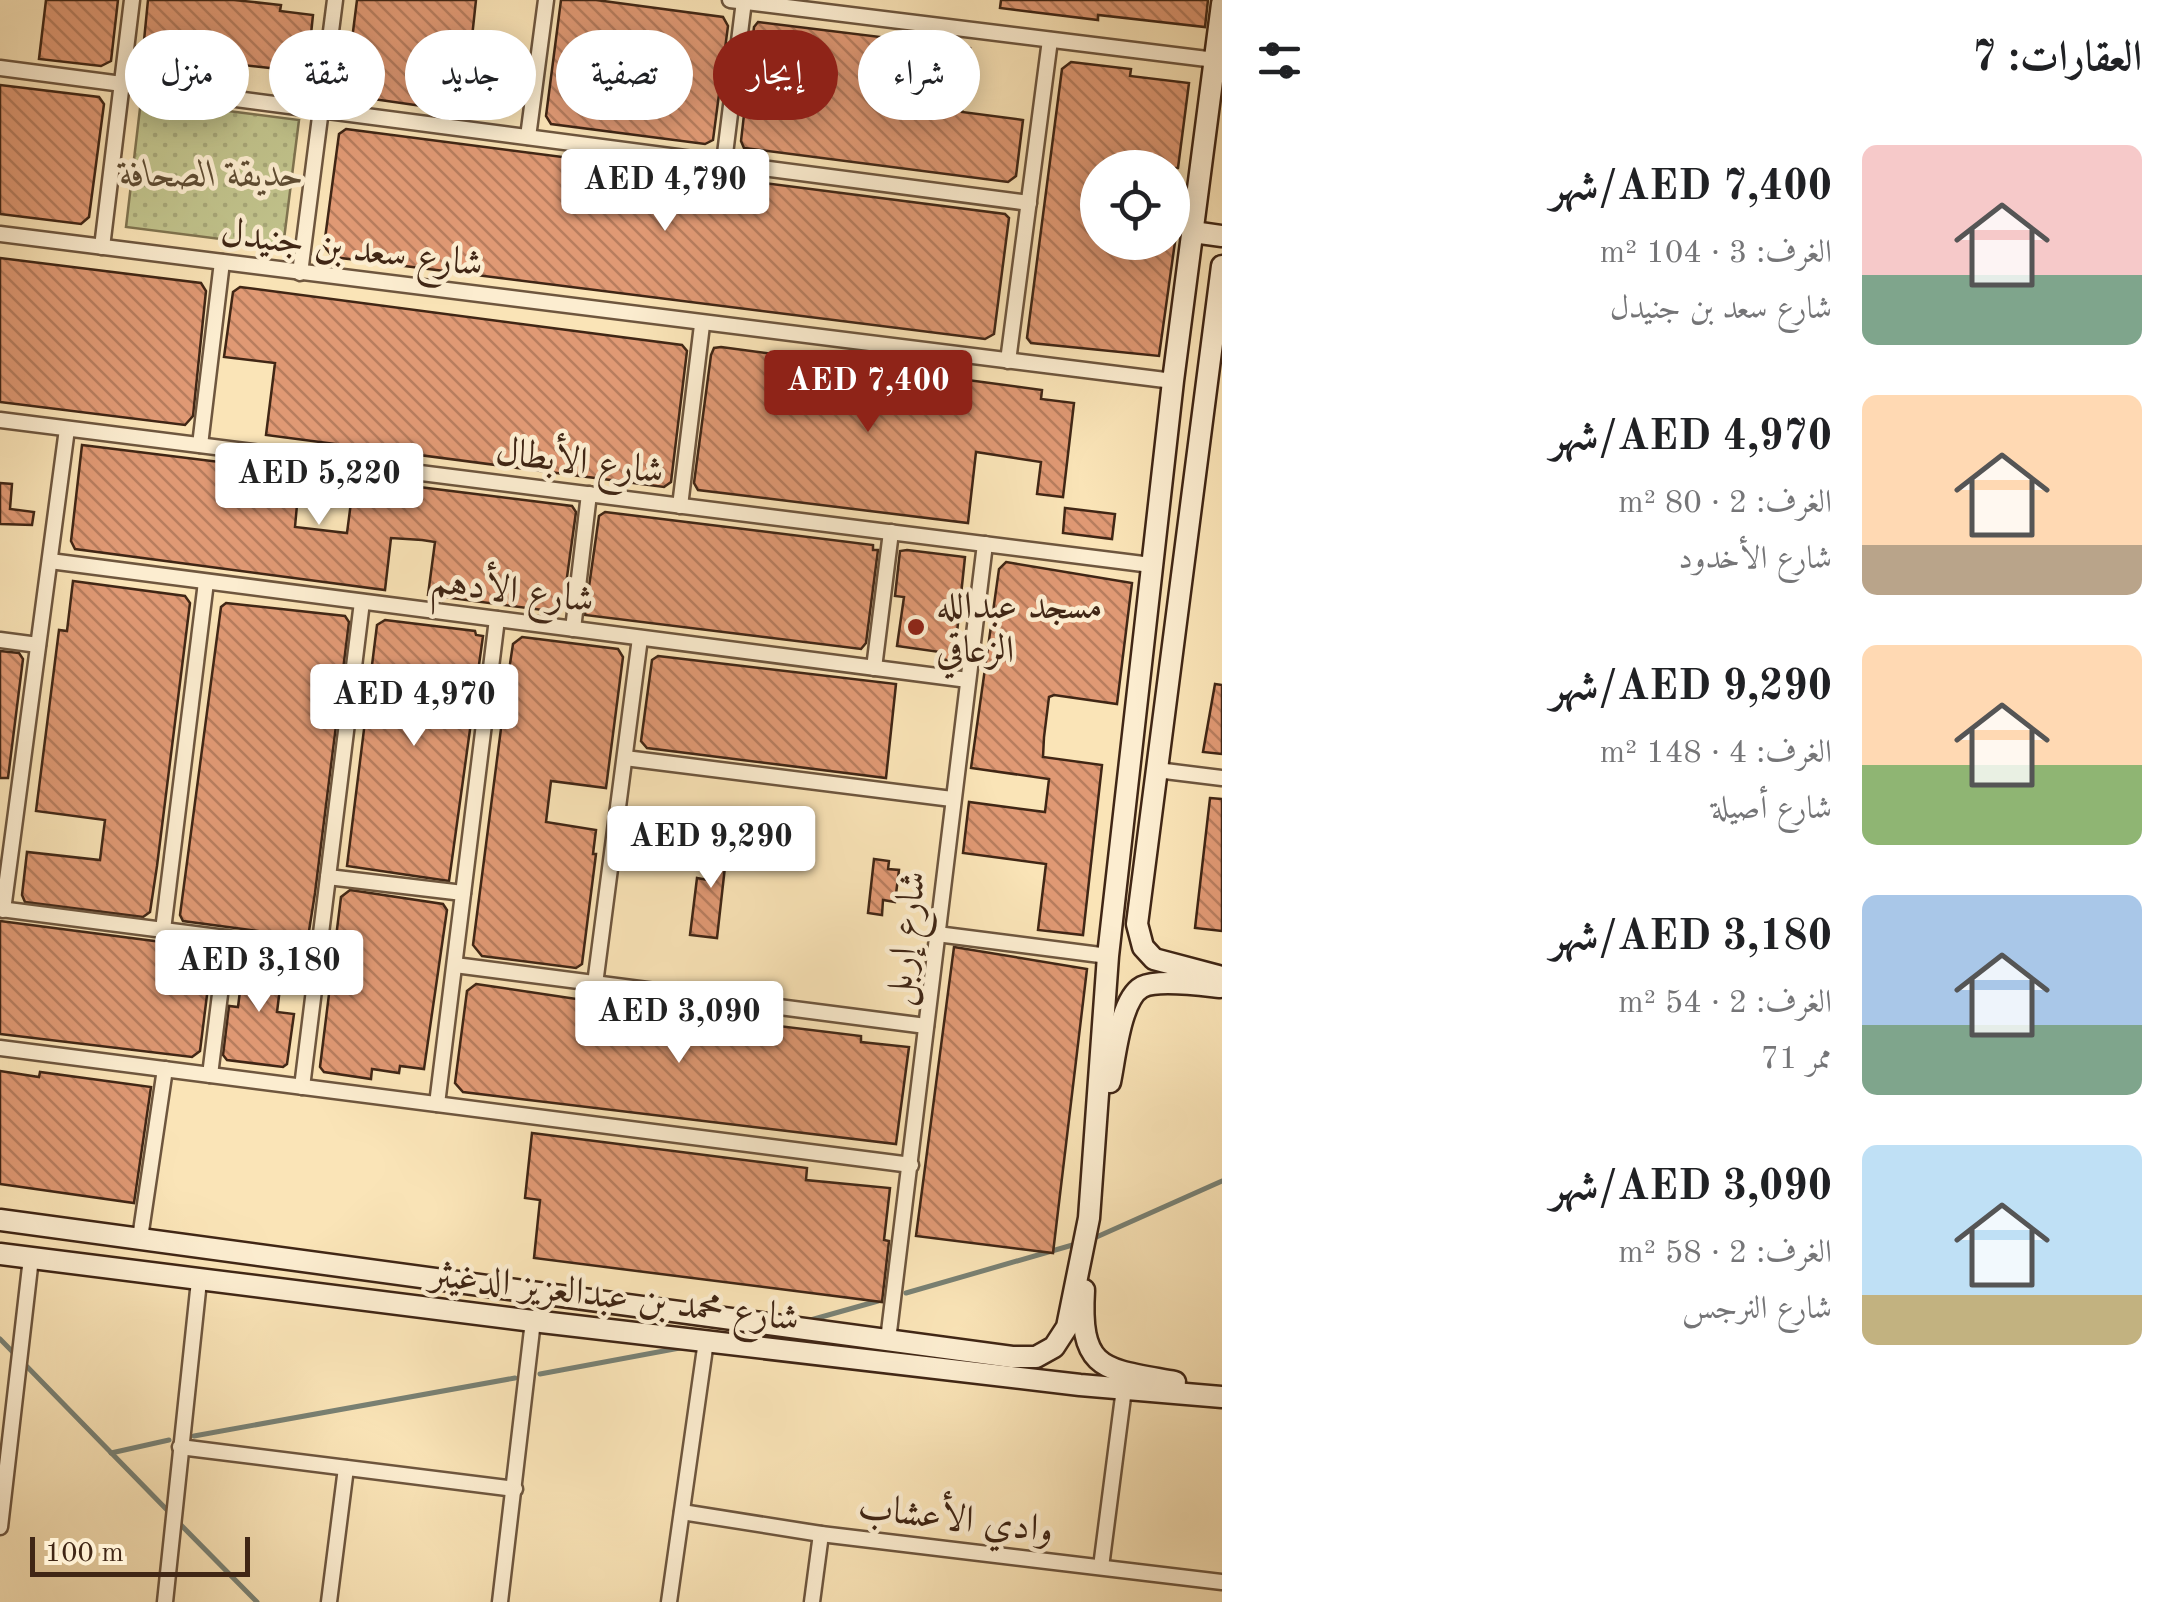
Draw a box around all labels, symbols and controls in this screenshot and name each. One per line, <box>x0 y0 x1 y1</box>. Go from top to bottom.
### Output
chip: منزل <box>125 30 249 120</box>
chip: شقة <box>269 30 385 120</box>
chip: جديد <box>405 30 536 120</box>
chip: تصفية <box>556 30 693 120</box>
chip: إيجار <box>713 30 838 120</box>
chip: شراء <box>858 30 980 120</box>
icon: filters <box>1252 33 1307 88</box>
text: العقارات: 7 <box>1972 38 2142 80</box>
pin: AED 4,790 <box>551 149 779 234</box>
map controls <box>1080 150 1190 260</box>
button: locate <box>1080 150 1190 260</box>
park label: حديقة الصحافة <box>117 157 304 197</box>
text: AED 4,790 <box>583 165 747 197</box>
text: AED 7,400/شهر <box>1550 167 1832 209</box>
icon: home <box>1942 185 2062 305</box>
street label: شارع سعد بن جنيدل <box>217 215 485 294</box>
text: الغرف: 3 · 104 m² <box>1600 238 1832 270</box>
text: شارع سعد بن جنيدل <box>1610 294 1832 326</box>
pin: AED 7,400 <box>754 350 982 435</box>
text: AED 7,400 <box>786 366 950 398</box>
text: AED 4,970/شهر <box>1550 417 1832 459</box>
street label: شارع الأبطال <box>492 425 667 501</box>
icon: home <box>1942 435 2062 555</box>
pin: AED 5,220 <box>205 443 433 528</box>
text: AED 5,220 <box>237 459 401 491</box>
text: الغرف: 2 · 80 m² <box>1618 488 1832 520</box>
text: شارع الأخدود <box>1678 544 1832 576</box>
street label: شارع الأدهم <box>428 554 597 635</box>
place label: مسجد عبدالله الزعاقي <box>936 589 1103 680</box>
marker: مسجد عبدالله الزعاقي <box>905 616 927 638</box>
pin: AED 4,970 <box>300 664 528 749</box>
text: AED 9,290/شهر <box>1550 667 1832 709</box>
text: AED 4,970 <box>332 680 496 712</box>
icon: home <box>1942 685 2062 805</box>
text: الغرف: 4 · 148 m² <box>1600 738 1832 770</box>
text: شارع أصيلة <box>1711 794 1832 826</box>
pin: AED 9,290 <box>597 806 825 891</box>
text: AED 9,290 <box>629 822 793 854</box>
street label: شارع إربل <box>880 869 943 1009</box>
text: AED 3,180/شهر <box>1550 917 1832 959</box>
pin: AED 3,180 <box>145 930 373 1015</box>
icon: home <box>1942 935 2062 1055</box>
text: AED 3,180 <box>177 946 341 978</box>
pin: AED 3,090 <box>565 981 793 1066</box>
text: الغرف: 2 · 54 m² <box>1618 988 1832 1020</box>
text: AED 3,090 <box>597 997 761 1029</box>
text: ممر 71 <box>1760 1044 1832 1076</box>
text: AED 3,090/شهر <box>1550 1167 1832 1209</box>
icon: home <box>1942 1185 2062 1305</box>
text: الغرف: 2 · 58 m² <box>1618 1238 1832 1270</box>
street label: شارع محمد بن عبدالعزيز الدغيثر <box>423 1256 801 1348</box>
text: شارع النرجس <box>1682 1294 1832 1326</box>
street label: وادي الأعشاب <box>855 1480 1057 1560</box>
scale bar <box>30 1532 250 1576</box>
text: 100 m <box>45 1540 124 1568</box>

